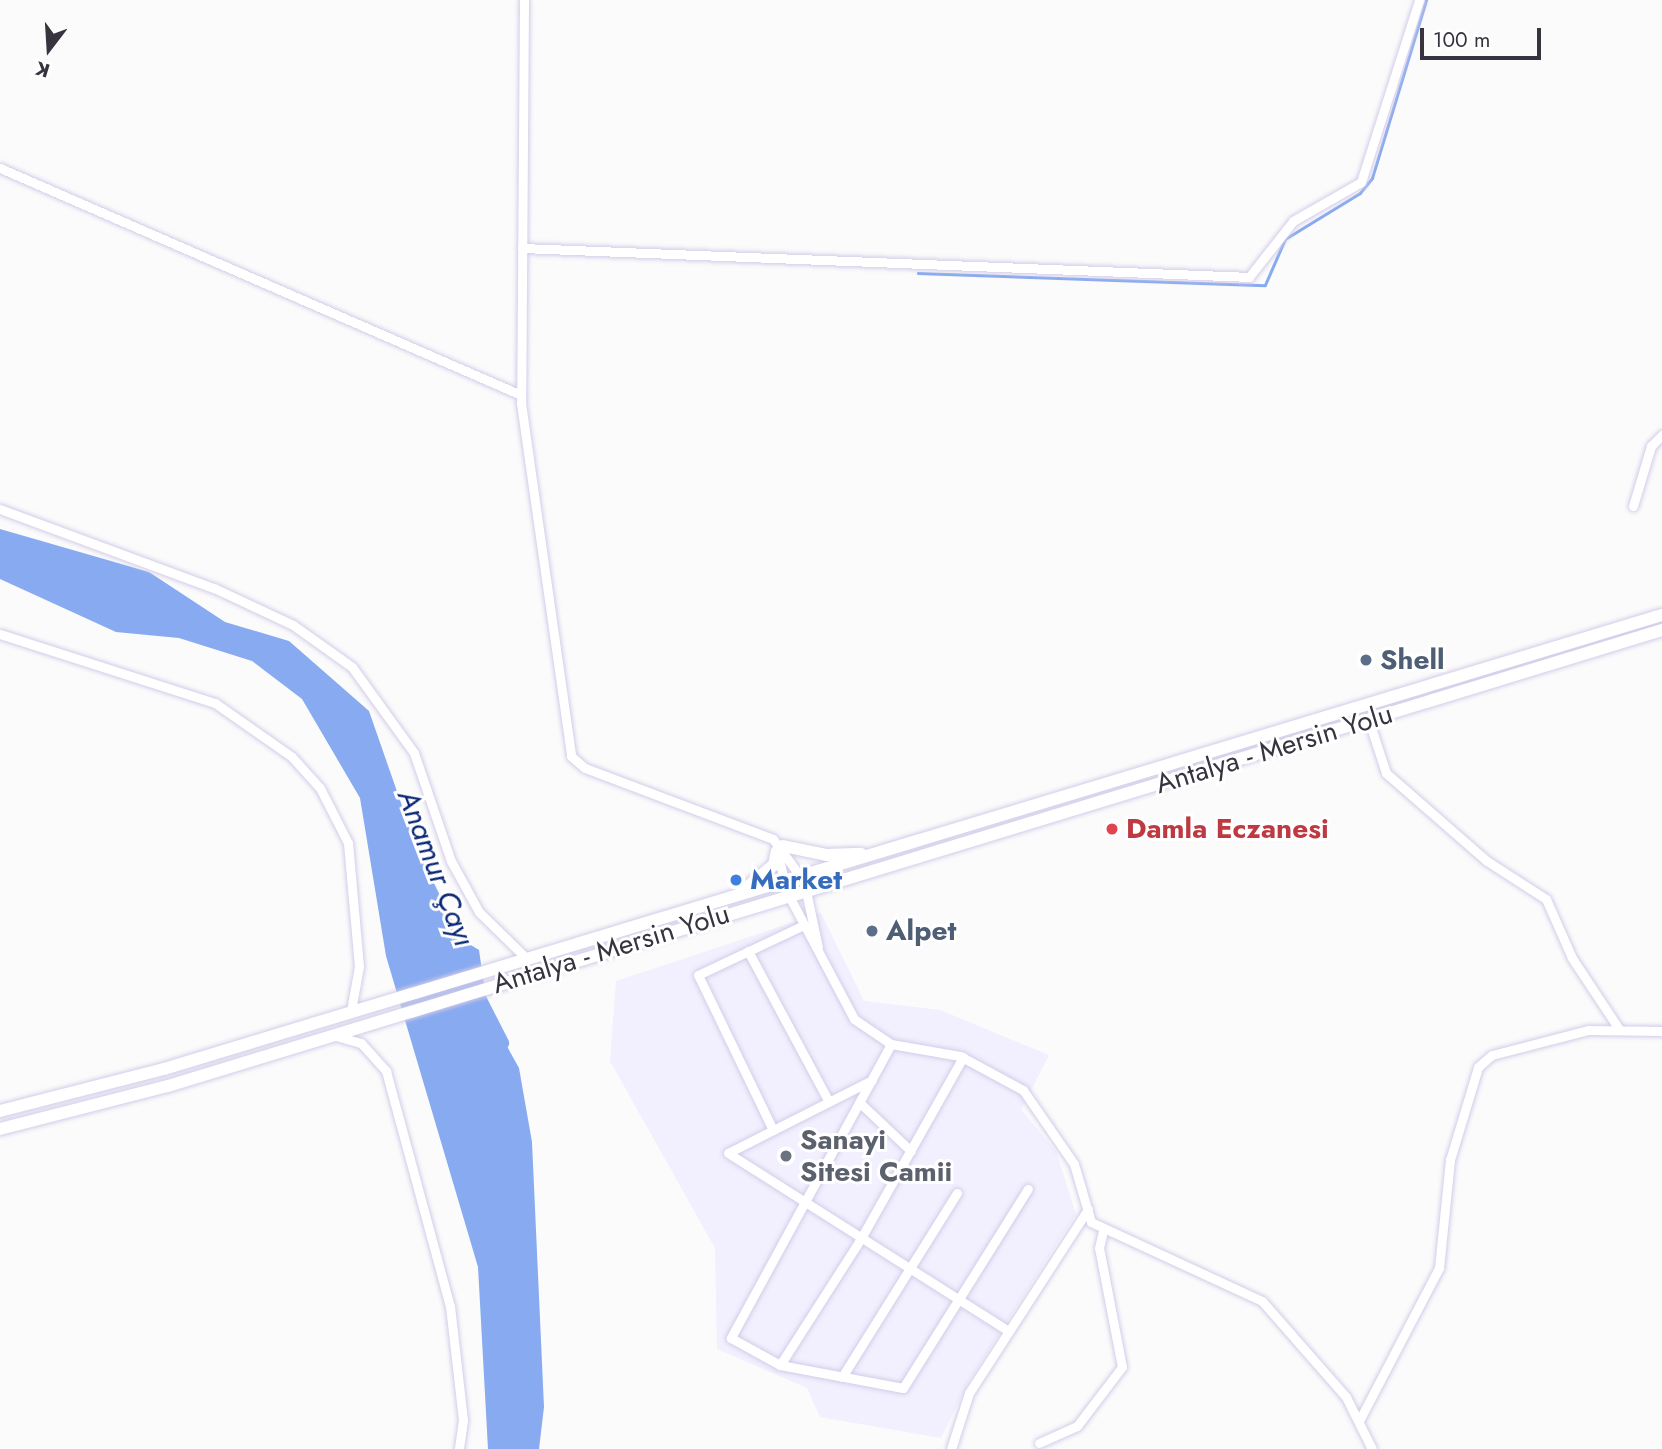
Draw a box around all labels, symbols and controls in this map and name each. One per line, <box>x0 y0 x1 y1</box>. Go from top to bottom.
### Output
north arrow <box>14 14 84 84</box>
scale bar <box>1424 14 1545 58</box>
text: 100 m <box>1433 25 1490 55</box>
text: K <box>32 55 53 84</box>
place label: Shell <box>1380 643 1445 677</box>
marker: Shell <box>1358 652 1374 668</box>
street label: Antalya - Mersin Yolu <box>1151 697 1397 801</box>
water label: Anamur Çayı <box>390 785 482 951</box>
place label: Damla Eczanesi <box>1126 812 1329 846</box>
marker: Damla Eczanesi <box>1104 821 1120 837</box>
place label: Market <box>750 863 842 897</box>
marker: Market <box>728 872 744 888</box>
street label: Antalya - Mersin Yolu <box>488 897 734 1001</box>
place label: Alpet <box>886 914 956 948</box>
marker: Alpet <box>864 923 880 939</box>
place label: Sanayi Sitesi Camii <box>800 1123 952 1189</box>
marker: Sanayi Sitesi Camii <box>778 1148 794 1164</box>

